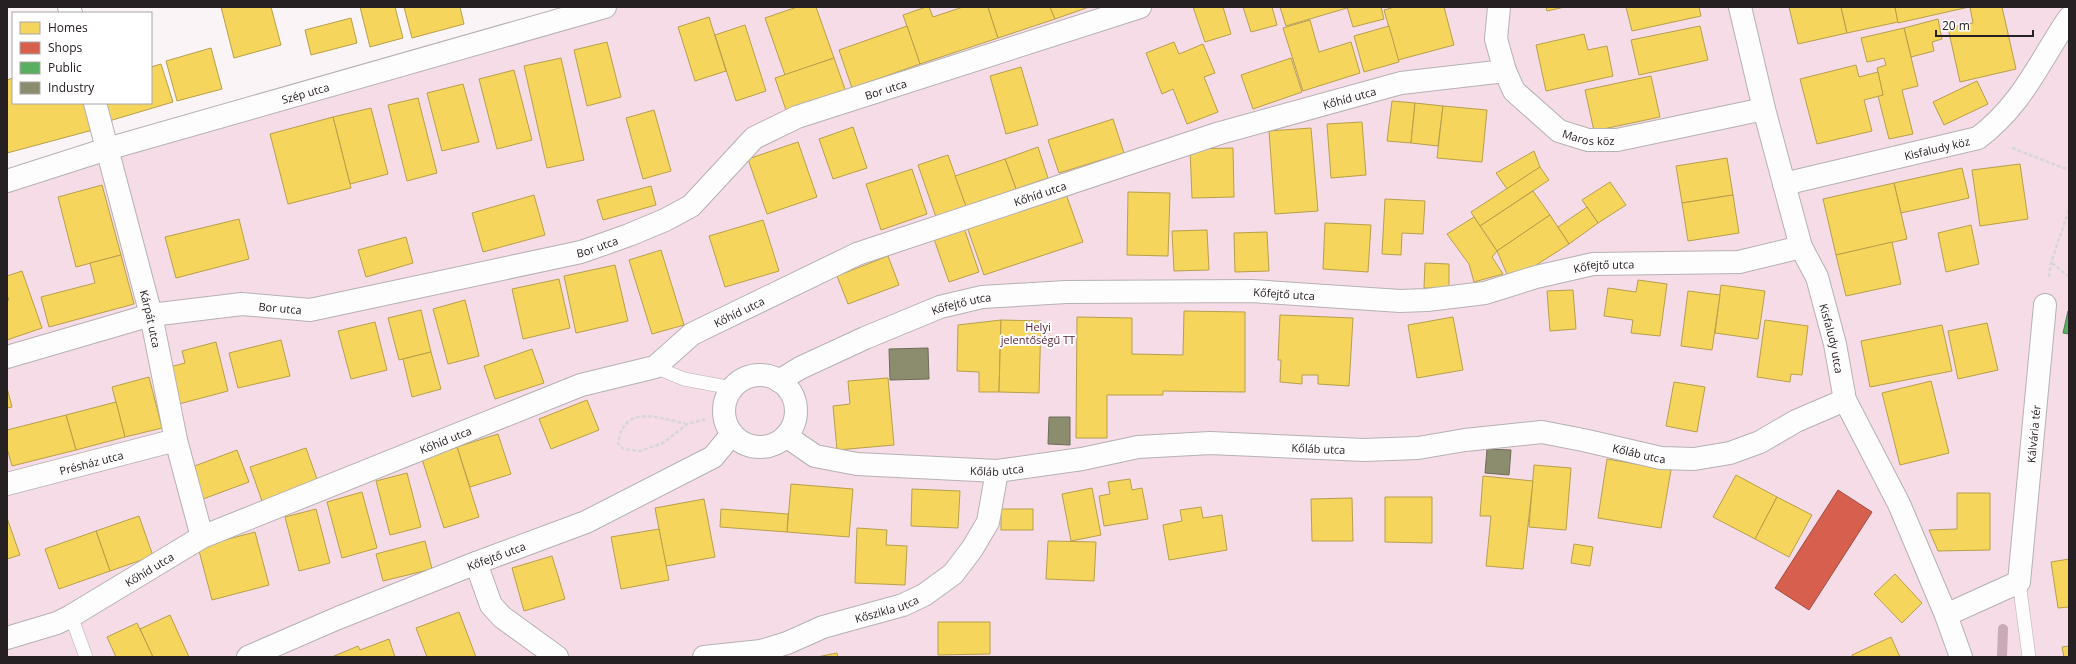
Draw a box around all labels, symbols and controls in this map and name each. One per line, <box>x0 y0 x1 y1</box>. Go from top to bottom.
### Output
legend <box>12 12 152 104</box>
scale bar <box>1936 12 2033 38</box>
text: 20 m <box>1942 17 1970 34</box>
text: Homes <box>48 19 88 36</box>
text: Shops <box>48 39 83 56</box>
text: Public <box>48 59 82 76</box>
street label: Bor utca <box>863 75 908 102</box>
text: Industry <box>48 79 95 96</box>
street label: Szép utca <box>279 79 331 106</box>
street label: Kőhíd utca <box>1321 83 1378 112</box>
street label: Maros köz <box>1561 125 1615 148</box>
street label: Kisfaludy köz <box>1903 133 1971 163</box>
street label: Kőhíd utca <box>1012 177 1068 209</box>
street label: Bor utca <box>575 232 620 260</box>
street label: Kőfejtő utca <box>1572 256 1634 276</box>
street label: Kőfejtő utca <box>1253 284 1315 303</box>
street label: Kárpát utca <box>137 288 165 349</box>
street label: Kőfejtő utca <box>929 289 992 317</box>
street label: Kőhíd utca <box>711 293 767 330</box>
street label: Bor utca <box>258 298 302 317</box>
street label: Kisfaludy utca <box>1817 302 1848 374</box>
park label: Helyi jelentőségű TT <box>1000 319 1075 347</box>
street label: Kálvária tér <box>2023 404 2043 463</box>
street label: Kőhíd utca <box>417 422 473 457</box>
street label: Kőláb utca <box>1291 439 1346 457</box>
street label: Kőláb utca <box>1611 440 1666 466</box>
street label: Présház utca <box>58 447 125 478</box>
street label: Kőláb utca <box>970 460 1025 479</box>
street label: Kőfejtő utca <box>464 538 527 573</box>
street label: Kőhíd utca <box>122 548 176 589</box>
street label: Kőszikla utca <box>853 591 921 625</box>

